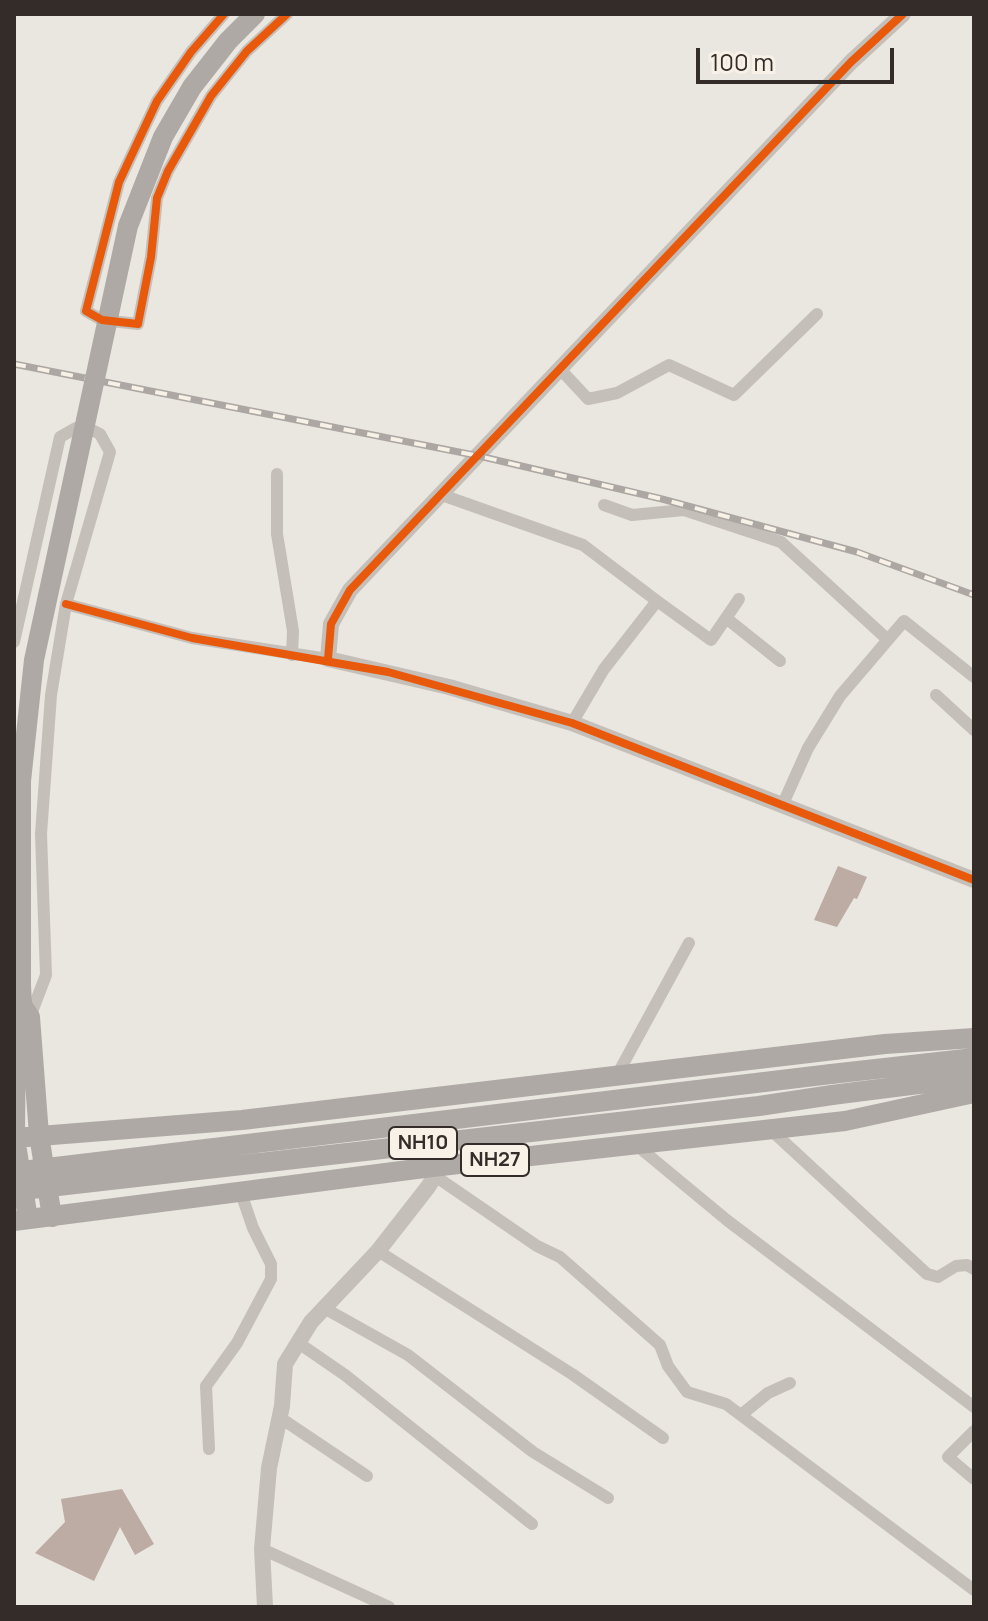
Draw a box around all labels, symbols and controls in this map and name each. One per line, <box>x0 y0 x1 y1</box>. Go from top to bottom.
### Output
scale bar <box>700 32 898 82</box>
text: 100 m <box>710 45 774 78</box>
road number: NH10 <box>389 1127 457 1159</box>
road number: NH27 <box>461 1144 529 1176</box>

